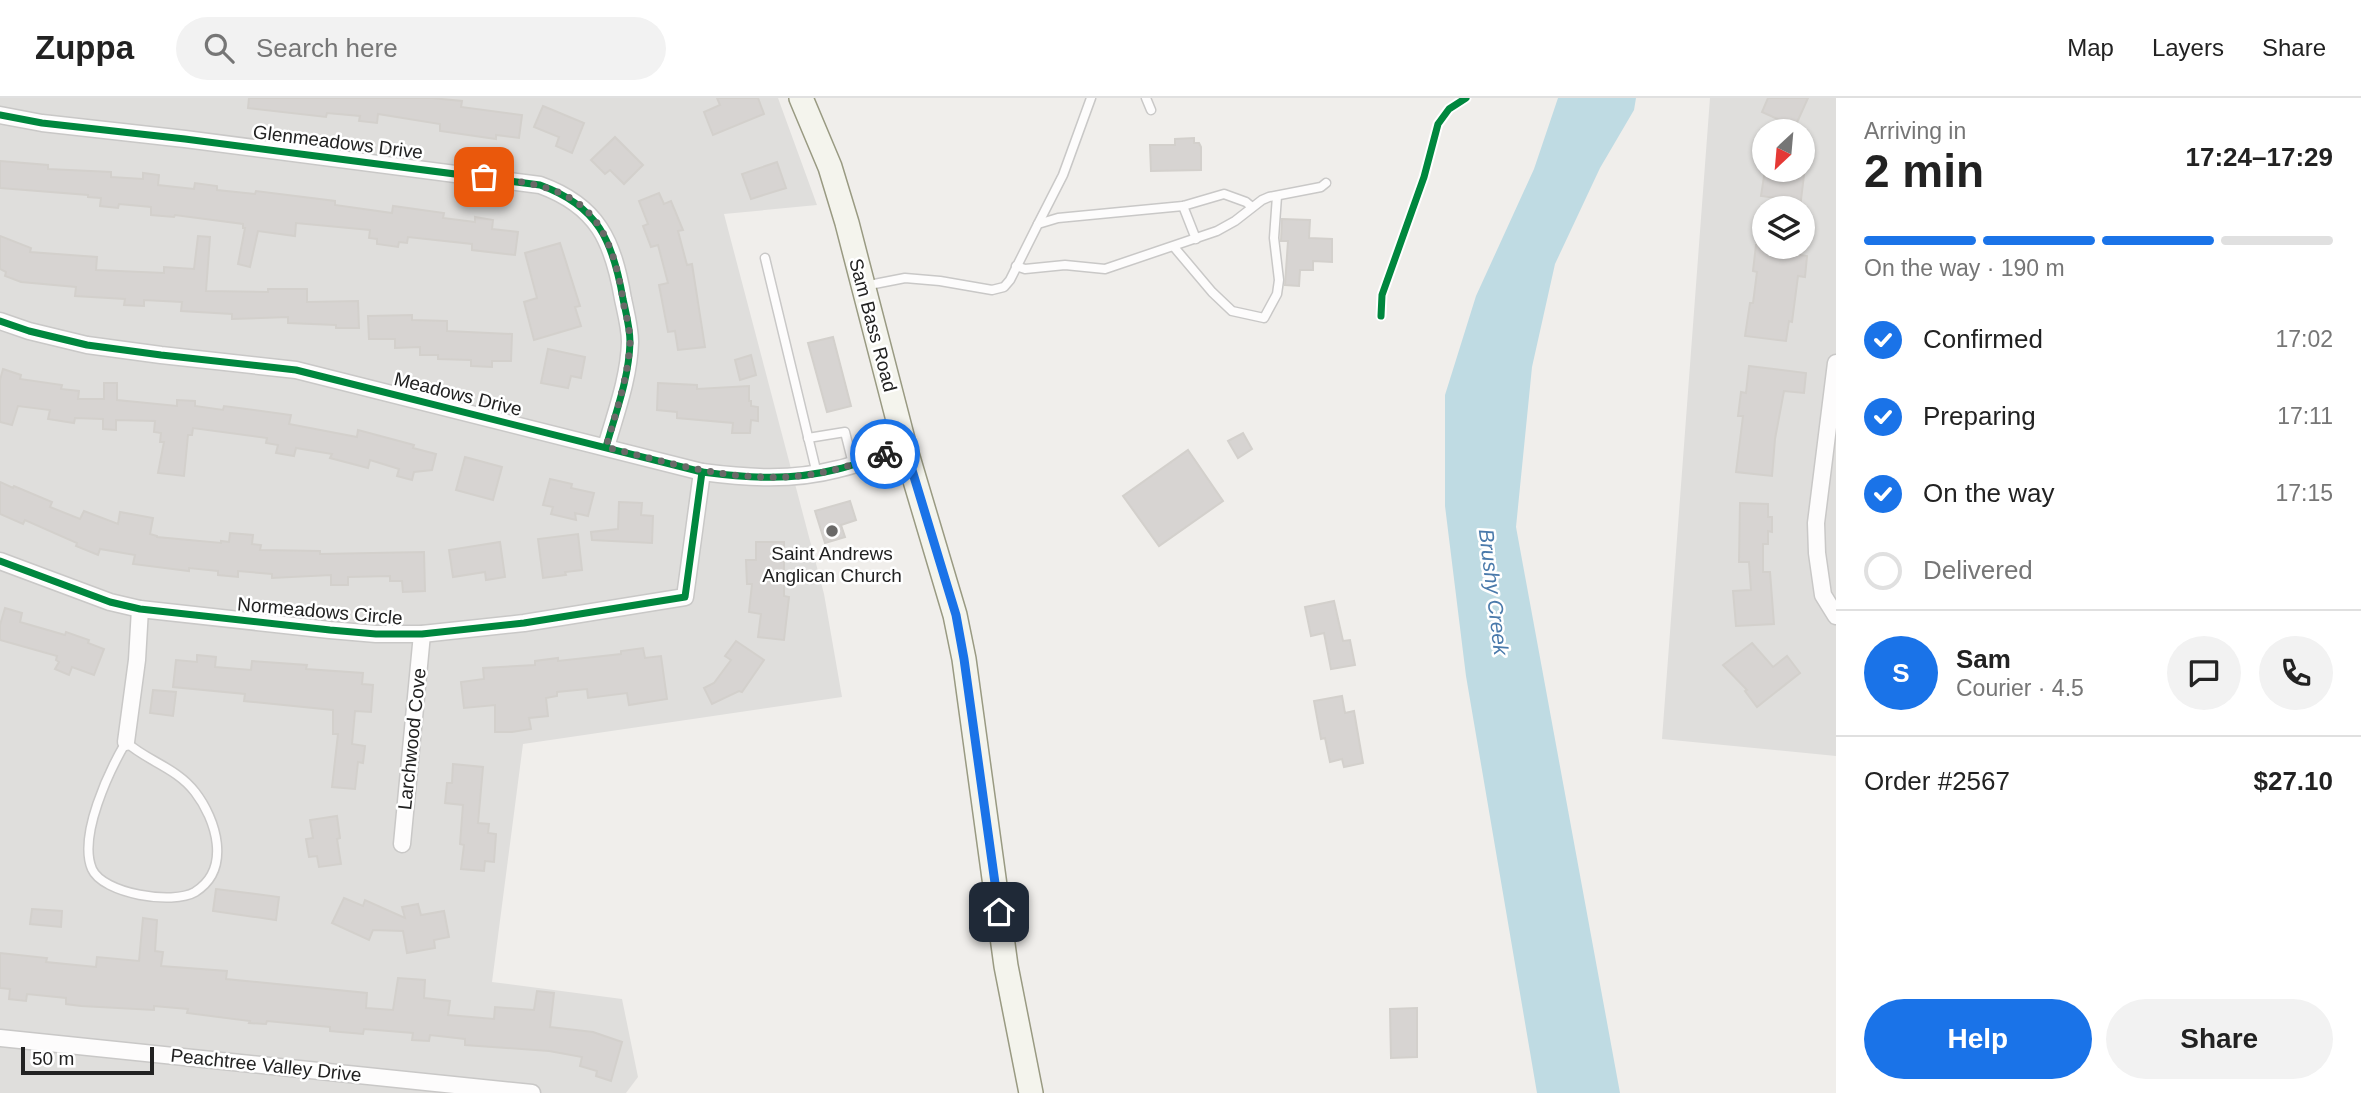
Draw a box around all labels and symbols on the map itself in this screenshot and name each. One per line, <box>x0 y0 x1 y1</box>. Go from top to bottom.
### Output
north arrow <box>1752 119 1815 182</box>
street label: Glenmeadows Drive <box>252 121 424 163</box>
pin <box>454 147 514 207</box>
street label: Sam Bass Road <box>845 256 901 394</box>
street label: Meadows Drive <box>392 368 524 420</box>
courier <box>850 419 920 489</box>
marker: Saint Andrews Anglican Church <box>824 523 840 539</box>
water label: Brushy Creek <box>1475 527 1513 658</box>
place label: Saint Andrews Anglican Church <box>762 543 902 586</box>
street label: Normeadows Circle <box>237 593 403 629</box>
street label: Larchwood Cove <box>394 667 430 811</box>
pin <box>969 882 1029 942</box>
scale bar <box>21 1044 154 1076</box>
street label: Peachtree Valley Drive <box>169 1045 363 1085</box>

